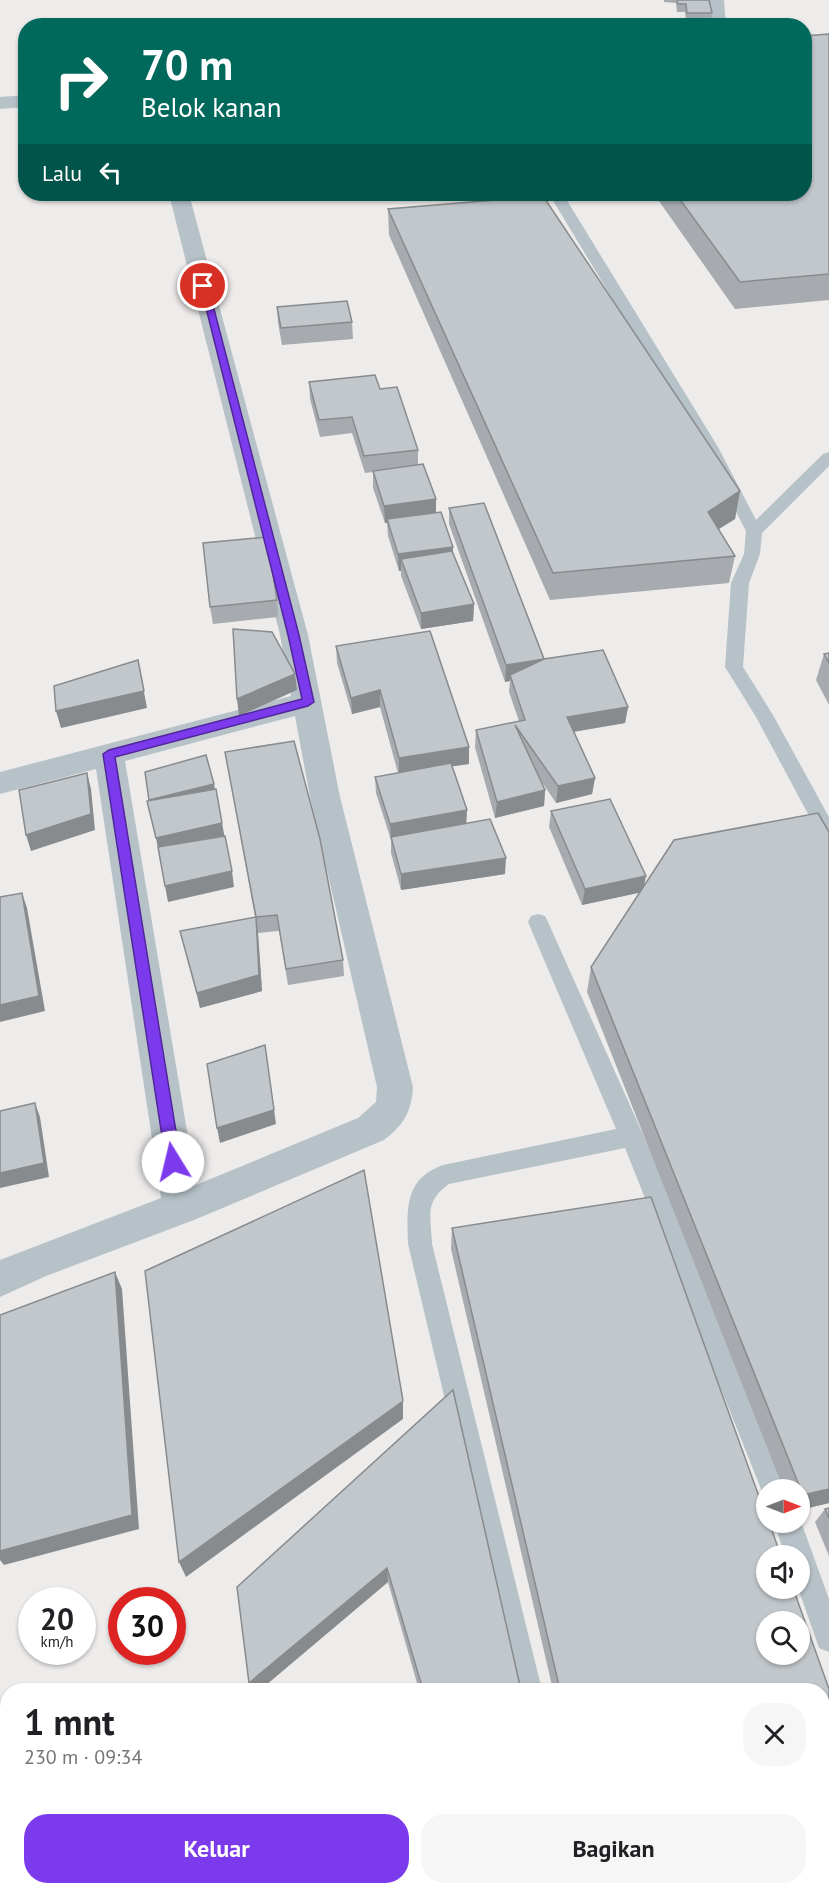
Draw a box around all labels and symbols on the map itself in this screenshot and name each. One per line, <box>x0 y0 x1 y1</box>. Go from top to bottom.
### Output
pin <box>177 260 228 311</box>
position arrow <box>141 1130 205 1194</box>
north arrow <box>756 1479 810 1533</box>
speed limit sign: 30 <box>108 1587 186 1665</box>

